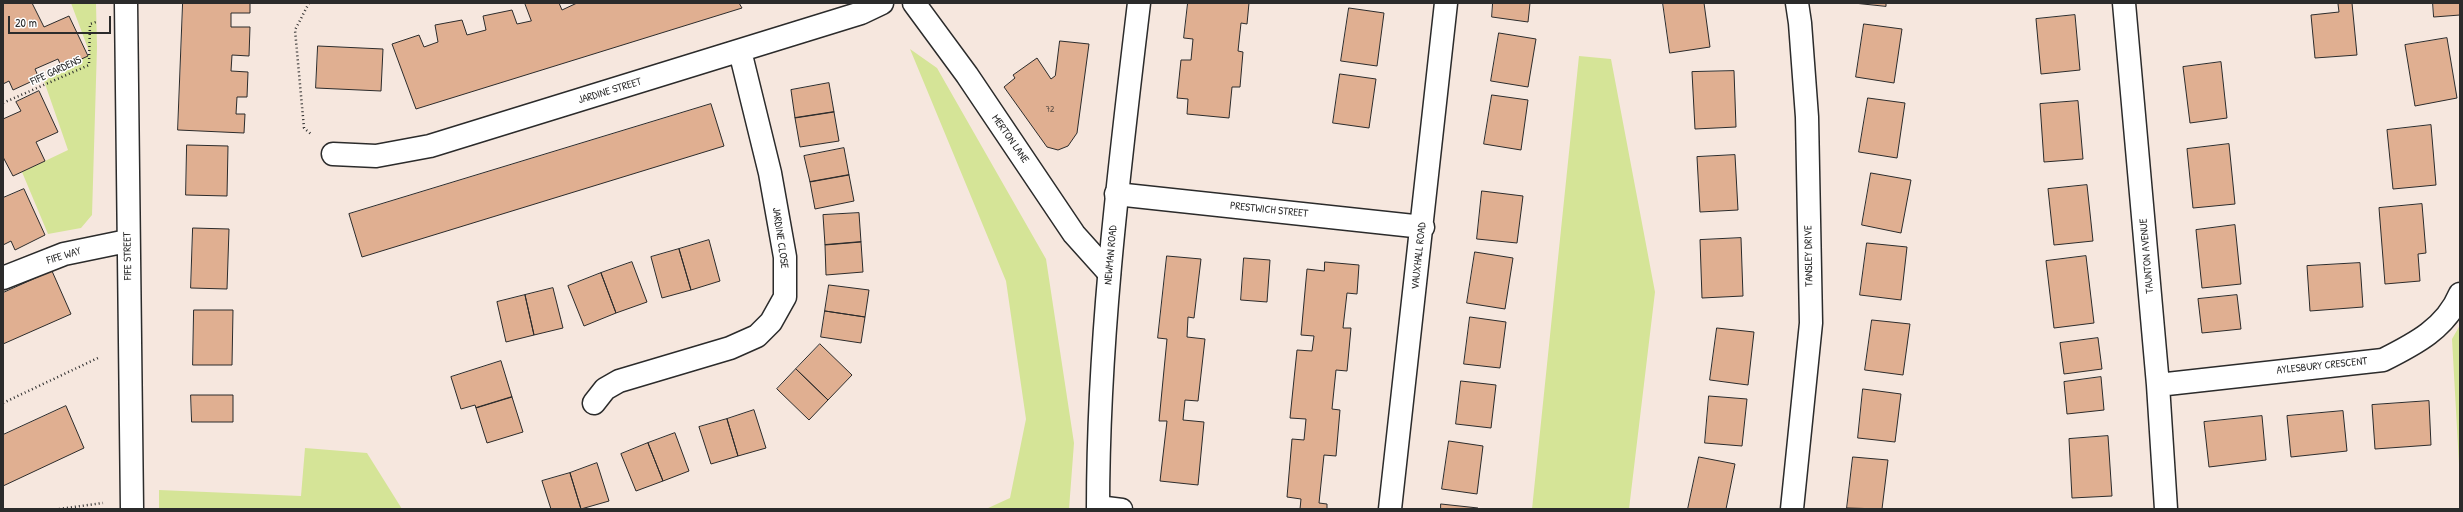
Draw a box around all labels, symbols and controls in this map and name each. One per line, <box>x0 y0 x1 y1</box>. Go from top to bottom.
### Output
scale bar <box>10 8 113 34</box>
text: 20 m <box>15 14 37 31</box>
street label: FIFE GARDENS <box>28 53 84 89</box>
street label: JARDINE STREET <box>577 75 643 107</box>
house number: 72 <box>1046 105 1054 115</box>
street label: MERTON LANE <box>988 112 1032 166</box>
street label: PRESTWICH STREET <box>1229 199 1309 221</box>
street label: JARDINE CLOSE <box>769 207 791 269</box>
street label: TAUNTON AVENUE <box>2137 218 2157 294</box>
street label: VAUXHALL ROAD <box>1409 222 1429 290</box>
street label: NEWMAN ROAD <box>1102 225 1120 285</box>
street label: TANSLEY DRIVE <box>1802 225 1816 287</box>
street label: FIFE STREET <box>121 232 135 280</box>
street label: FIFE WAY <box>45 245 83 267</box>
street label: AYLESBURY CRESCENT <box>2276 355 2368 377</box>

